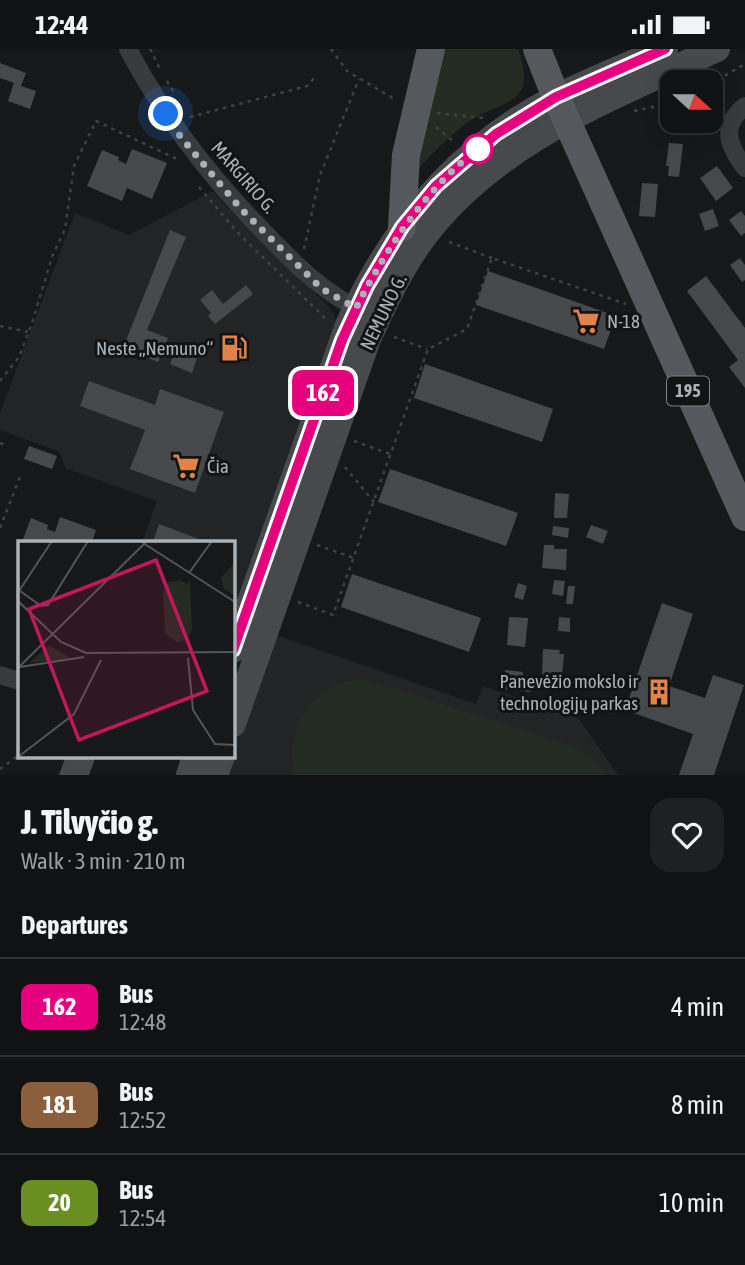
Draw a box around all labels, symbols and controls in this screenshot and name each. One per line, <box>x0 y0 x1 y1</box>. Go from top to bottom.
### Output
text: 12:44 <box>35 10 89 40</box>
north arrow <box>660 70 723 133</box>
map controls <box>660 70 723 133</box>
your location <box>148 96 183 131</box>
unlabelled marker <box>463 134 493 164</box>
street label: MARGIRIO G. <box>207 137 281 217</box>
street label: NEMUNO G. <box>355 271 411 353</box>
supermarket icon: N-18 <box>571 306 601 336</box>
place label: N-18 <box>607 310 640 332</box>
fuel station icon: Neste „Nemuno“ <box>219 333 249 363</box>
place label: Neste „Nemuno“ <box>96 337 213 359</box>
line badge: 162 <box>283 370 363 416</box>
road number: 195 <box>667 377 709 405</box>
text: 162 <box>306 379 340 406</box>
supermarket icon: Čia <box>171 451 201 481</box>
place label: Čia <box>207 455 229 477</box>
inset map <box>18 541 234 757</box>
place label: Panevėžio mokslo ir technologijų parkas <box>500 670 638 714</box>
building icon: Panevėžio mokslo ir technologijų parkas <box>644 677 674 707</box>
button: heart <box>650 798 724 872</box>
text: J. Tilvyčio g. <box>21 803 158 841</box>
text: Walk · 3 min · 210 m <box>21 848 185 874</box>
text: Departures <box>21 910 128 940</box>
text: Bus <box>119 979 153 1009</box>
text: 4 min <box>671 992 724 1022</box>
text: 162 <box>43 993 76 1020</box>
text: 12:48 <box>119 1009 166 1035</box>
text: Bus <box>119 1077 153 1107</box>
text: 8 min <box>671 1090 724 1120</box>
text: 181 <box>43 1091 76 1118</box>
text: 12:52 <box>119 1107 166 1133</box>
text: Bus <box>119 1175 153 1205</box>
text: 10 min <box>659 1188 724 1218</box>
text: 20 <box>48 1189 71 1216</box>
text: 12:54 <box>119 1205 166 1231</box>

